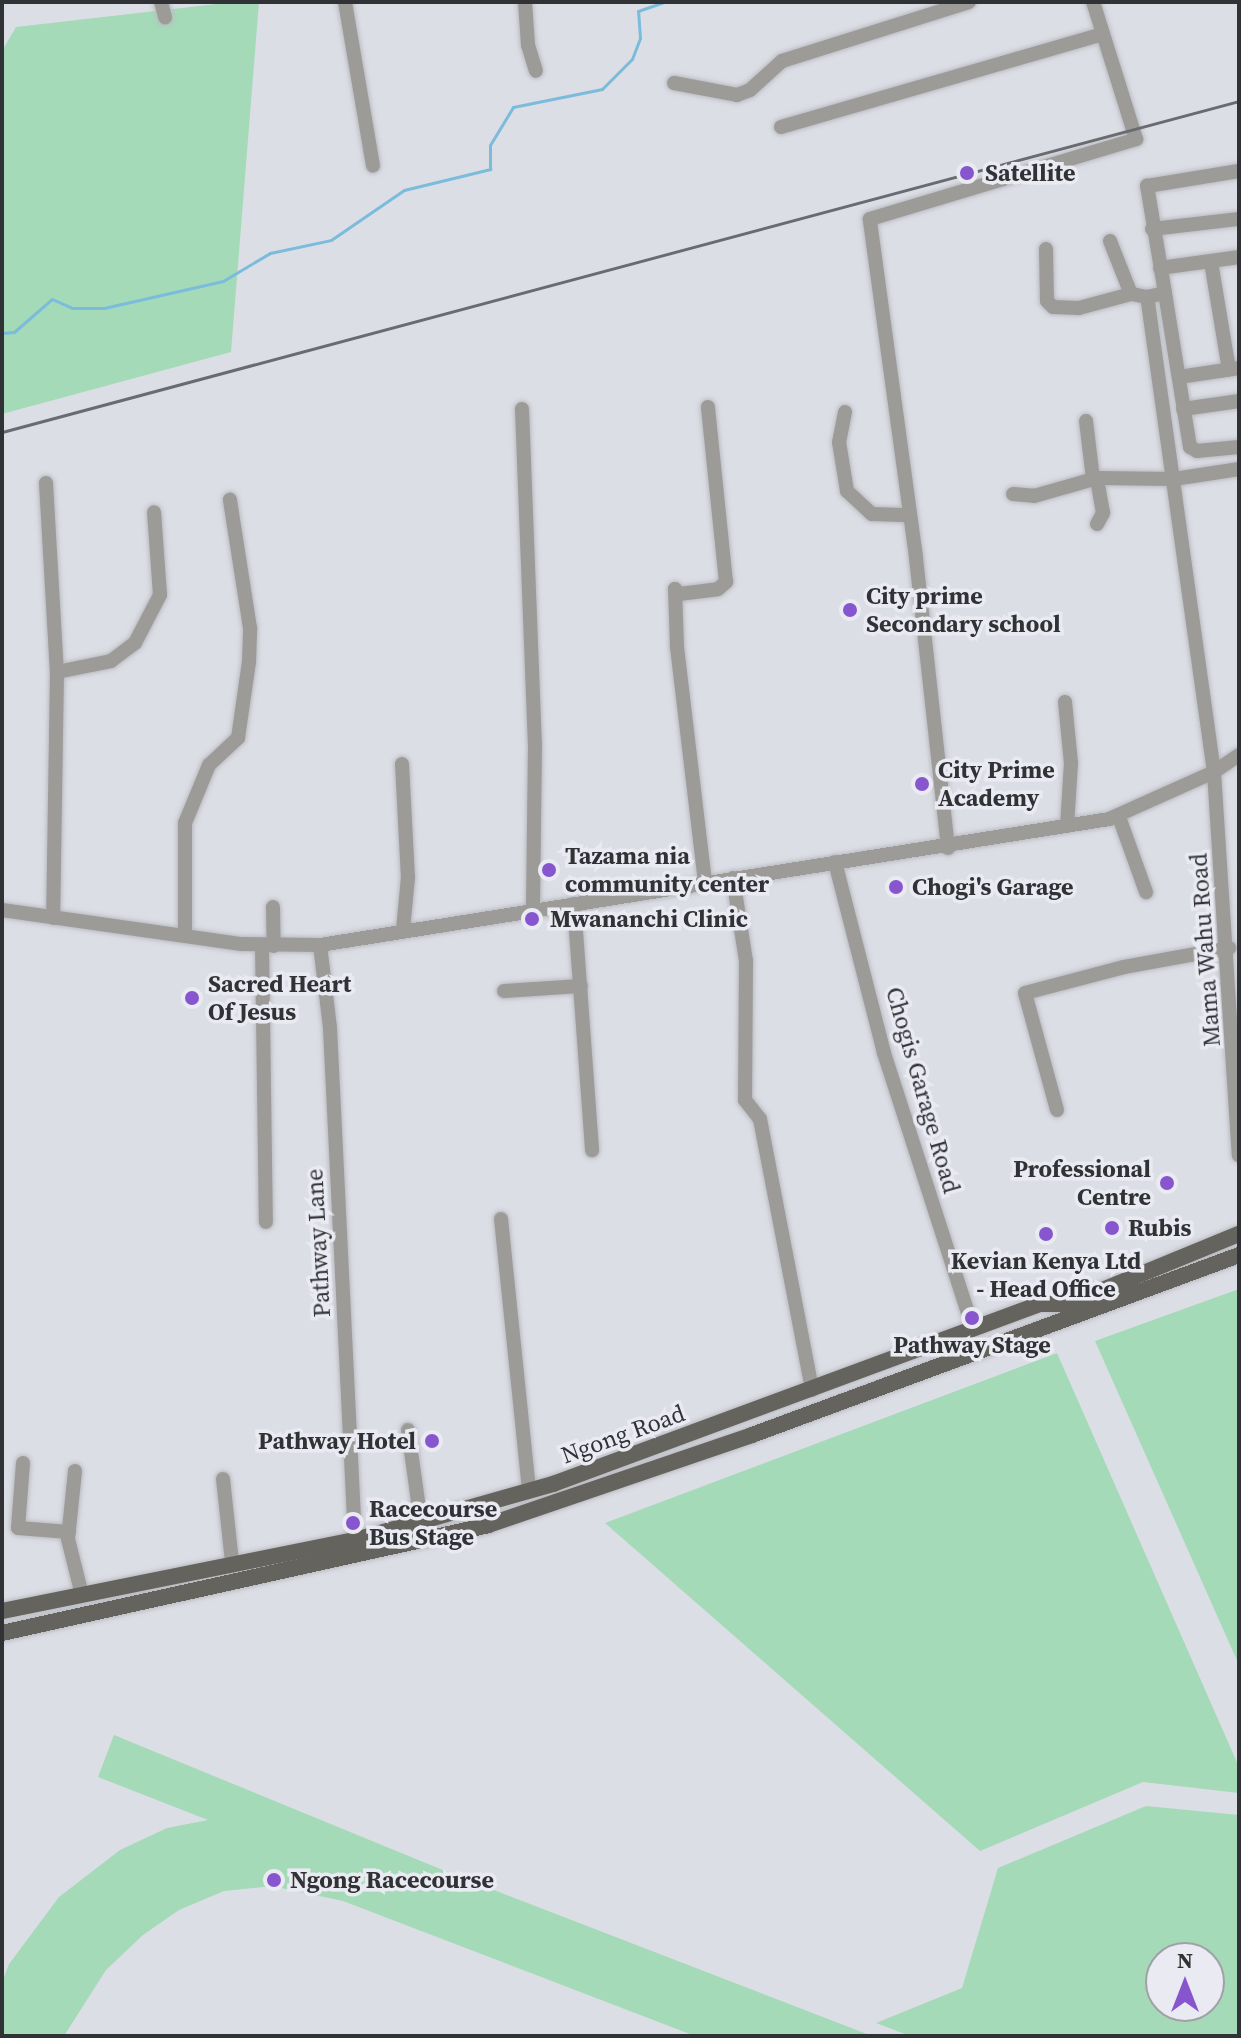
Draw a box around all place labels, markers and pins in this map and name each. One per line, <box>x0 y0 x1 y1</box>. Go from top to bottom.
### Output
place label: Satellite <box>985 159 1075 187</box>
marker: Satellite <box>956 162 978 184</box>
place label: City prime Secondary school <box>866 582 1061 638</box>
marker: City prime Secondary school <box>841 601 859 619</box>
place label: City Prime Academy <box>938 756 1055 812</box>
marker: City Prime Academy <box>913 775 931 793</box>
place label: Tazama nia community center <box>565 842 769 898</box>
marker: Tazama nia community center <box>540 861 558 879</box>
place label: Chogi's Garage <box>912 873 1074 901</box>
marker: Chogi's Garage <box>887 878 905 896</box>
place label: Mwananchi Clinic <box>550 905 748 933</box>
marker: Mwananchi Clinic <box>521 908 543 930</box>
place label: Sacred Heart Of Jesus <box>208 970 351 1026</box>
marker: Sacred Heart Of Jesus <box>183 989 201 1007</box>
place label: Professional Centre <box>1013 1155 1151 1211</box>
marker: Professional Centre <box>1158 1174 1176 1192</box>
place label: Rubis <box>1128 1214 1192 1242</box>
marker: Rubis <box>1103 1219 1121 1237</box>
marker: Kevian Kenya Ltd - Head Office <box>1037 1225 1055 1243</box>
place label: Kevian Kenya Ltd - Head Office <box>951 1247 1141 1303</box>
marker: Pathway Stage <box>963 1309 981 1327</box>
place label: Pathway Stage <box>893 1331 1051 1359</box>
place label: Pathway Hotel <box>258 1427 416 1455</box>
marker: Pathway Hotel <box>423 1432 441 1450</box>
place label: Racecourse Bus Stage <box>369 1495 497 1551</box>
marker: Racecourse Bus Stage <box>344 1514 362 1532</box>
place label: Ngong Racecourse <box>290 1866 494 1894</box>
marker: Ngong Racecourse <box>265 1871 283 1889</box>

